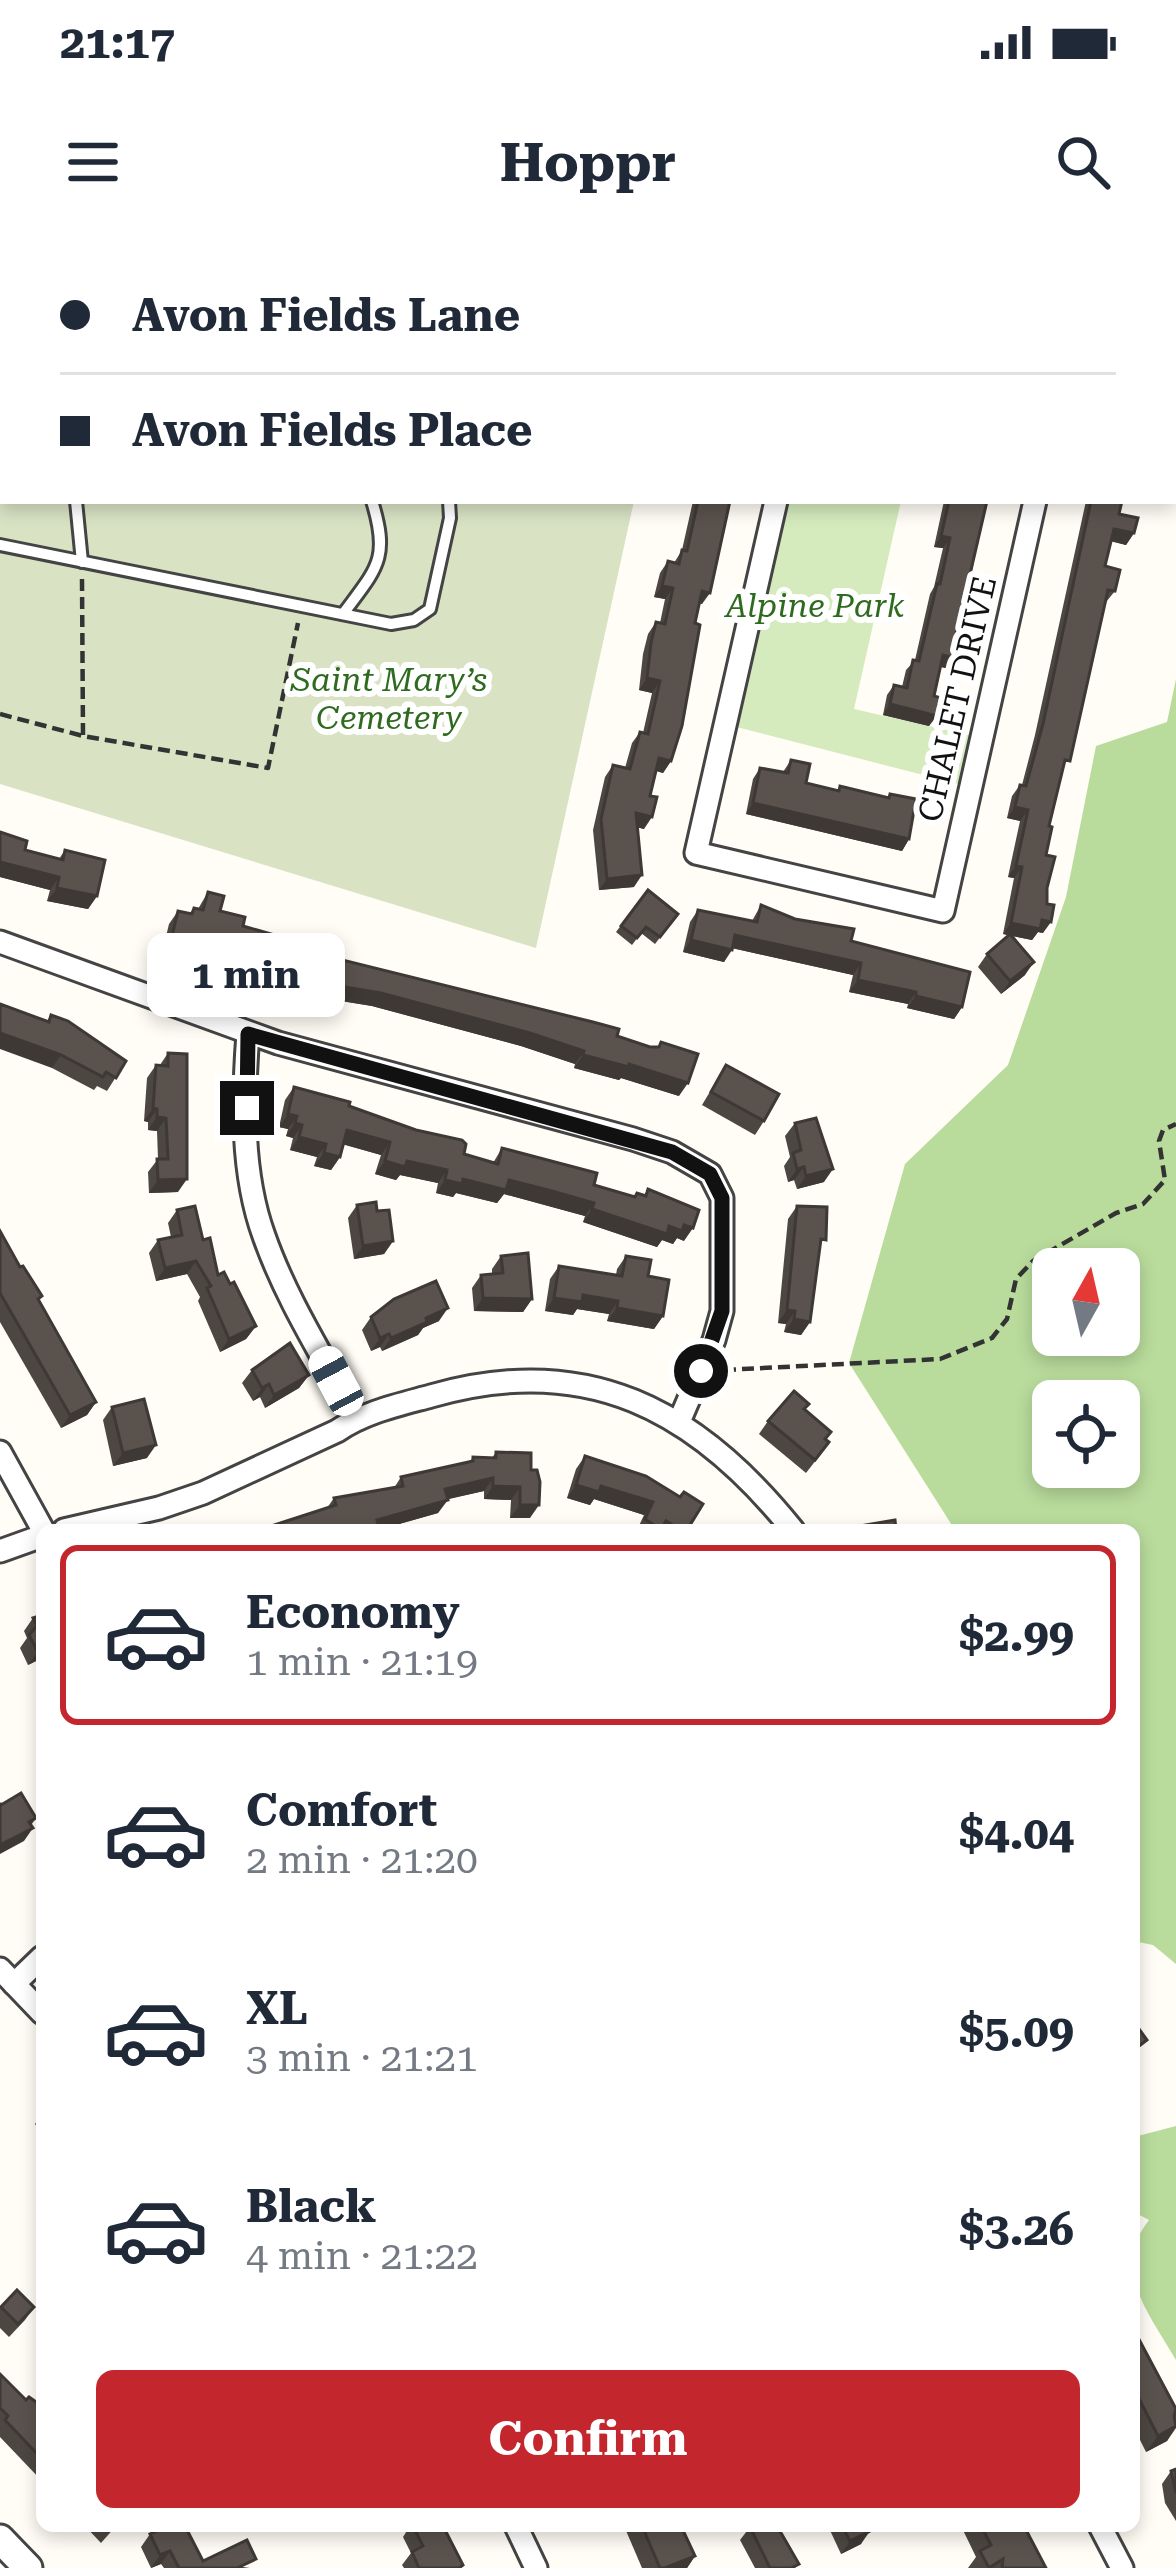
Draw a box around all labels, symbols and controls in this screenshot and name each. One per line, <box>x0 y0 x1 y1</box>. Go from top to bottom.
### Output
text: 21:17 <box>60 16 175 69</box>
icon: menu <box>60 129 126 195</box>
icon: search <box>1050 129 1116 195</box>
text: Hoppr <box>500 131 676 194</box>
text: Avon Fields Lane <box>132 289 520 342</box>
text: Avon Fields Place <box>132 404 532 457</box>
street label: CHALET DRIVE <box>910 572 1004 826</box>
park label: Alpine Park <box>724 586 905 625</box>
park label: Saint Mary’s Cemetery <box>290 660 487 737</box>
callout: 1 min <box>148 934 346 1018</box>
text: 1 min <box>192 952 300 998</box>
route end <box>220 1081 274 1135</box>
north arrow <box>1032 1248 1140 1356</box>
map controls <box>1032 1248 1140 1488</box>
car <box>303 1341 369 1421</box>
route start <box>674 1344 728 1398</box>
button: locate <box>1032 1380 1140 1488</box>
icon: car <box>102 1581 210 1689</box>
text: Economy <box>246 1586 460 1639</box>
text: $2.99 <box>959 1609 1074 1662</box>
text: 1 min · 21:19 <box>246 1639 478 1685</box>
icon: car <box>102 1779 210 1887</box>
text: Comfort <box>246 1784 437 1837</box>
text: $4.04 <box>959 1807 1074 1860</box>
text: 2 min · 21:20 <box>246 1837 478 1883</box>
icon: car <box>102 1977 210 2085</box>
text: XL <box>246 1982 308 2035</box>
text: $5.09 <box>959 2005 1074 2058</box>
text: 3 min · 21:21 <box>246 2035 478 2081</box>
icon: car <box>102 2175 210 2283</box>
text: Black <box>246 2180 376 2233</box>
text: $3.26 <box>959 2203 1074 2256</box>
text: 4 min · 21:22 <box>246 2233 478 2279</box>
button: Confirm <box>96 2370 1080 2508</box>

